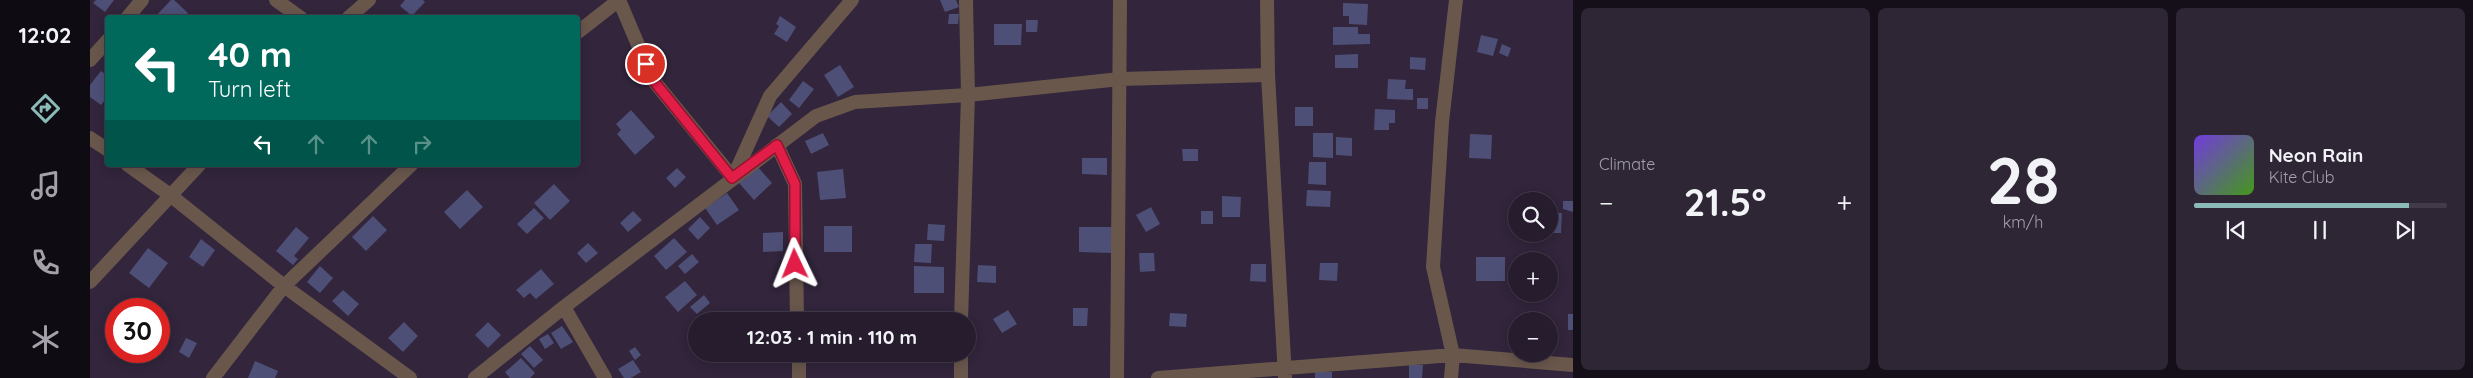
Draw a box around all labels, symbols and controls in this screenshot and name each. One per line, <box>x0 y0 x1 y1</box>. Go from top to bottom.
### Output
text: 12:02 <box>18 21 72 49</box>
text: 40 m <box>208 32 292 76</box>
icon: left <box>125 35 190 100</box>
pin <box>625 43 667 85</box>
icon: arrive <box>632 50 660 78</box>
text: Turn left <box>208 75 291 103</box>
icon: directions <box>28 91 63 126</box>
icon: left <box>249 130 277 158</box>
icon: ahead <box>302 130 330 158</box>
icon: ahead <box>355 130 383 158</box>
icon: right <box>408 130 436 158</box>
text: 28 <box>1987 139 2059 220</box>
text: Neon Rain <box>2269 143 2363 167</box>
text: Climate <box>1599 154 1655 174</box>
text: Kite Club <box>2269 167 2334 187</box>
icon: music <box>28 168 63 203</box>
text: 21.5° <box>1684 178 1766 226</box>
text: − <box>1599 185 1614 220</box>
text: + <box>1837 185 1852 220</box>
map controls <box>1508 192 1558 362</box>
button: search <box>1508 192 1558 242</box>
text: km/h <box>2003 212 2043 232</box>
icon: previous <box>2222 216 2250 244</box>
icon: pause <box>2306 216 2334 244</box>
icon: next <box>2391 216 2419 244</box>
position arrow <box>768 237 820 289</box>
icon: phone <box>28 245 63 280</box>
button: + <box>1508 252 1558 302</box>
speed limit sign: 30 <box>105 298 170 363</box>
button: − <box>1508 312 1558 362</box>
icon: climate <box>28 322 63 357</box>
text: 12:03 · 1 min · 110 m <box>747 325 917 349</box>

